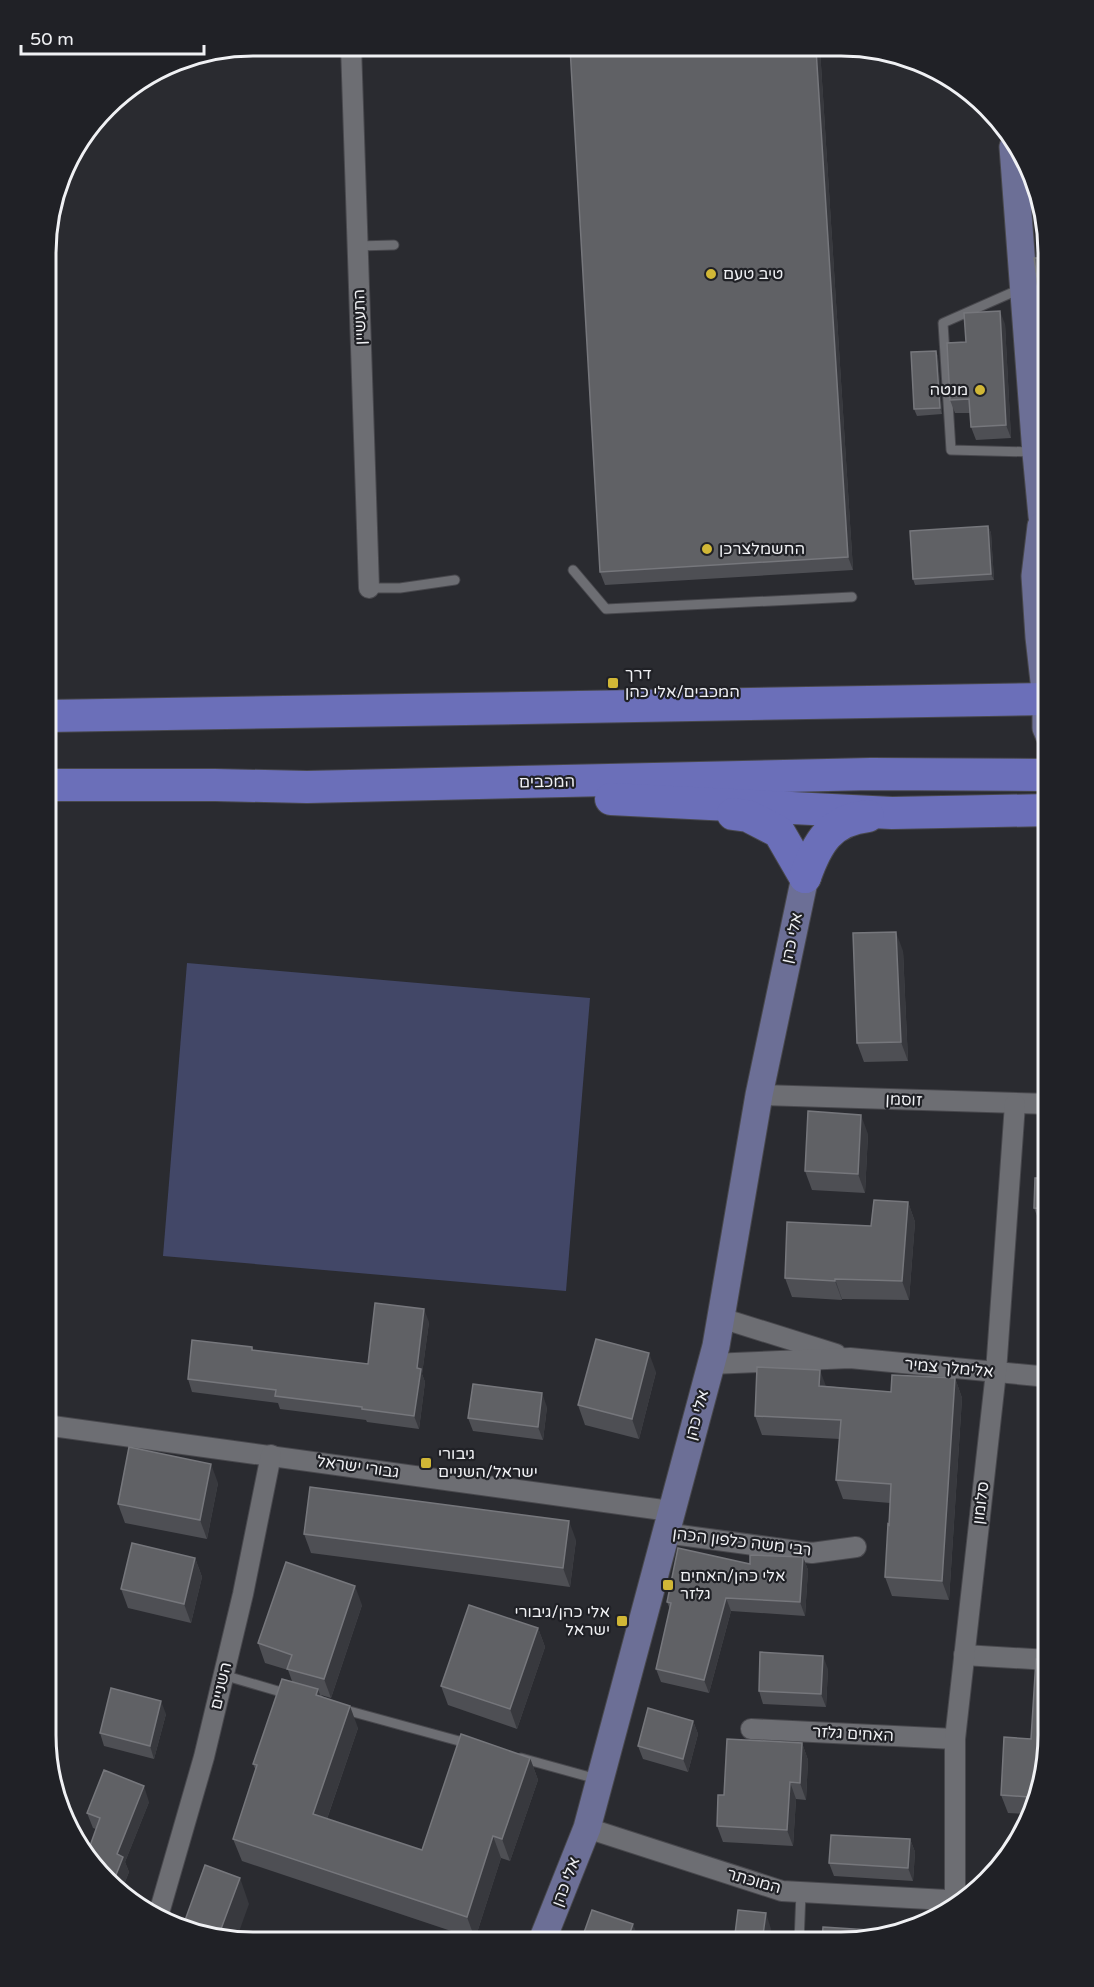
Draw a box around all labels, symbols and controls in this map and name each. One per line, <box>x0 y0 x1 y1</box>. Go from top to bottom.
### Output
scale bar <box>21 18 204 56</box>
text: 50 m <box>30 28 74 50</box>
place label: טיב טעם <box>723 264 783 284</box>
marker: טיב טעם <box>704 267 718 281</box>
street label: התעשיין <box>349 289 371 345</box>
place label: מנטה <box>930 380 968 400</box>
marker: מנטה <box>973 383 987 397</box>
place label: החשמלצרכן <box>719 539 805 559</box>
marker: החשמלצרכן <box>700 542 714 556</box>
place label: דרך המכבים/אלי כהן <box>625 664 740 702</box>
marker: דרך המכבים/אלי כהן <box>606 676 620 690</box>
street label: המכבים <box>519 772 575 792</box>
street label: אלי כהן <box>777 911 807 965</box>
street label: זוסמן <box>885 1089 923 1111</box>
street label: אלימלך צמיר <box>903 1354 995 1382</box>
street label: אלי כהן <box>681 1388 713 1442</box>
place label: גיבורי ישראל/השניים <box>438 1444 538 1482</box>
street label: גבורי ישראל <box>315 1451 401 1483</box>
marker: גיבורי ישראל/השניים <box>419 1456 433 1470</box>
street label: סלומון <box>968 1480 994 1526</box>
street label: רבי משה כלפון הכהן <box>671 1524 813 1560</box>
place label: אלי כהן/האחים גלזר <box>680 1566 786 1604</box>
marker: אלי כהן/האחים גלזר <box>661 1578 675 1592</box>
place label: אלי כהן/גיבורי ישראל <box>514 1602 610 1640</box>
marker: אלי כהן/גיבורי ישראל <box>615 1614 629 1628</box>
street label: השניים <box>206 1660 236 1712</box>
street label: האחים גלזר <box>812 1722 894 1746</box>
street label: אלי כהן <box>547 1854 585 1910</box>
street label: המוכתר <box>725 1864 783 1898</box>

